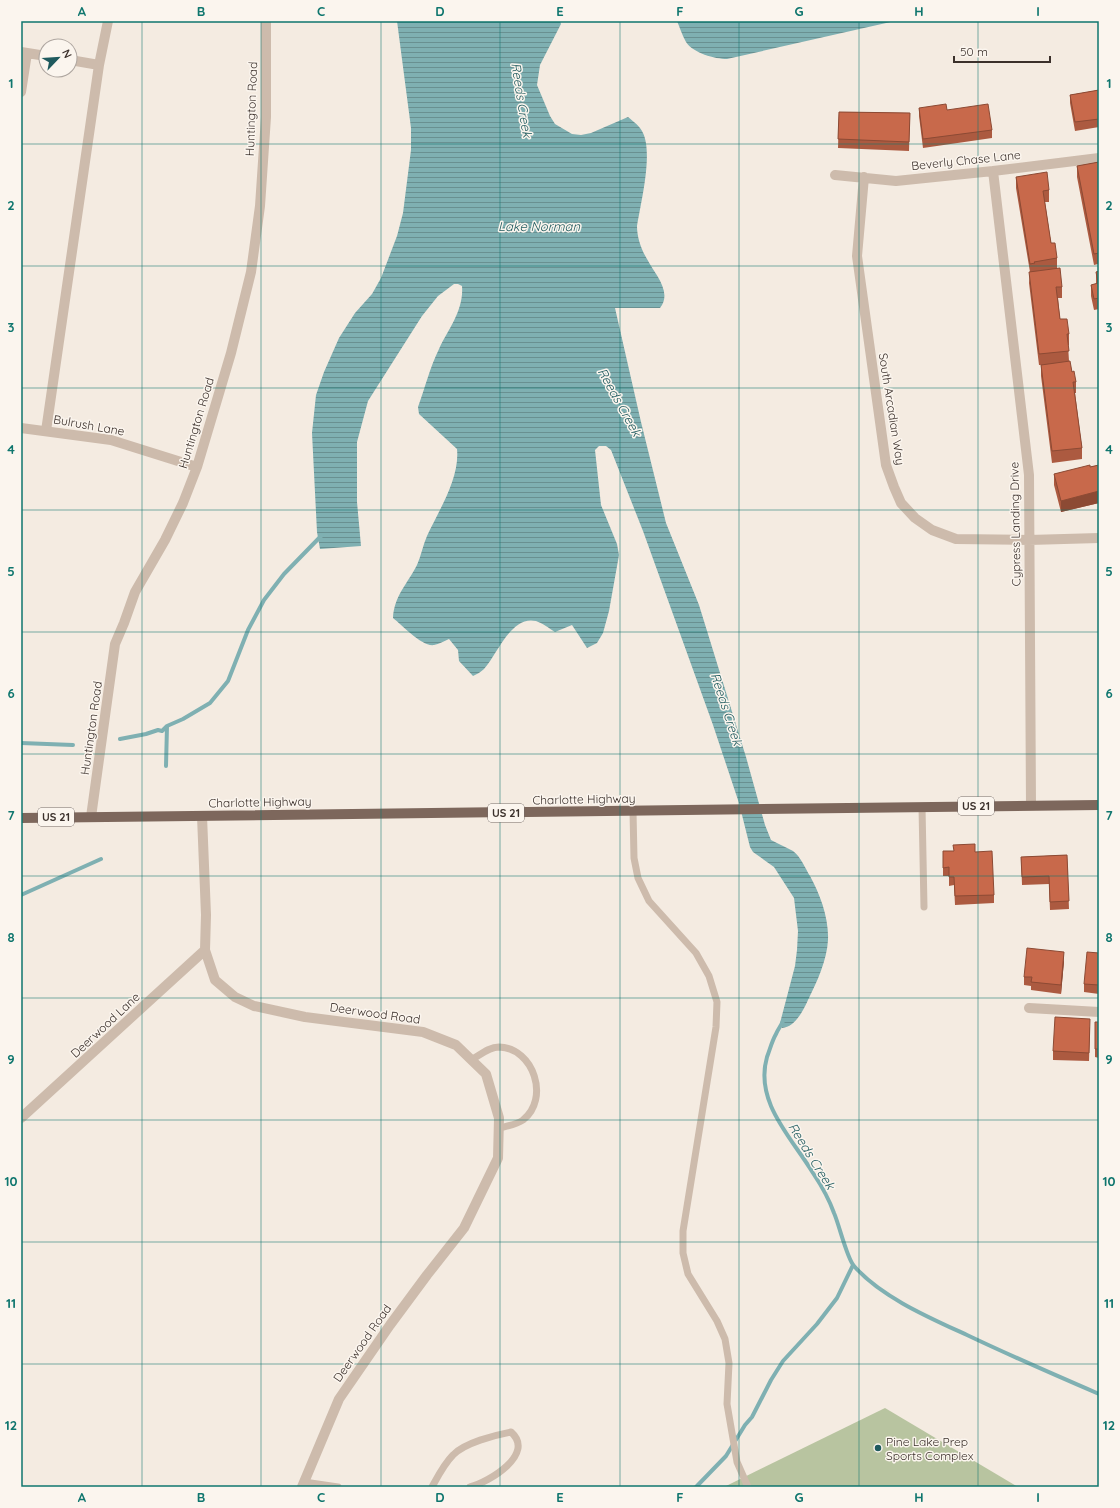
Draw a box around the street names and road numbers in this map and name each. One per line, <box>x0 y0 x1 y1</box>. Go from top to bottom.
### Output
street label: Huntington Road <box>242 61 260 157</box>
street label: Beverly Chase Lane <box>911 147 1022 173</box>
street label: South Arcadian Way <box>876 352 908 466</box>
street label: Huntington Road <box>175 376 217 470</box>
street label: Bulrush Lane <box>52 411 126 439</box>
street label: Cypress Landing Drive <box>1006 461 1024 586</box>
street label: Huntington Road <box>77 680 105 776</box>
street label: Charlotte Highway <box>532 791 636 807</box>
street label: Charlotte Highway <box>208 794 312 810</box>
road number: US 21 <box>958 797 994 815</box>
road number: US 21 <box>488 804 524 822</box>
road number: US 21 <box>38 808 74 826</box>
street label: Deerwood Lane <box>67 989 143 1061</box>
street label: Deerwood Road <box>329 999 421 1027</box>
street label: Deerwood Road <box>330 1301 394 1385</box>

